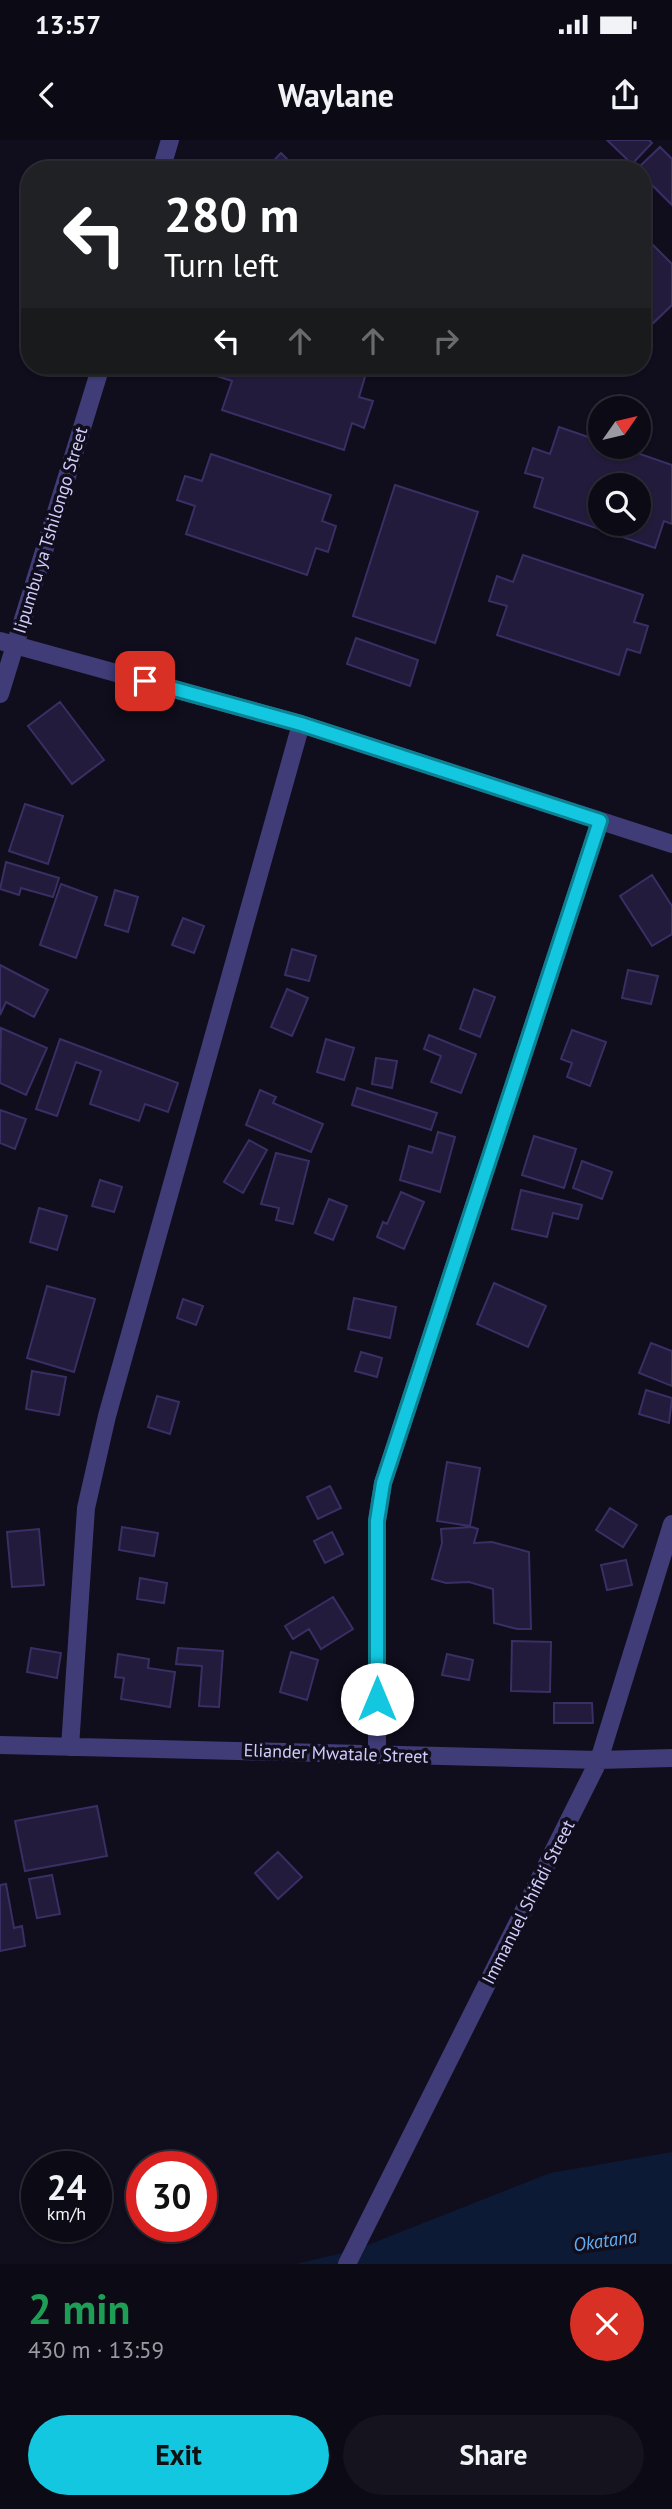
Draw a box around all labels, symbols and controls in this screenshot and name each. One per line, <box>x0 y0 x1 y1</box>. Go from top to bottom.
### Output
text: 13:57 <box>35 8 101 41</box>
text: Waylane <box>278 74 394 116</box>
icon: back <box>28 76 66 114</box>
icon: share <box>606 76 644 114</box>
text: 280 m <box>164 182 299 246</box>
icon: left <box>49 189 140 280</box>
text: Turn left <box>164 244 279 286</box>
icon: left <box>208 322 246 360</box>
icon: ahead <box>281 322 319 360</box>
icon: ahead <box>354 322 392 360</box>
icon: right <box>427 322 465 360</box>
north arrow <box>588 396 651 458</box>
map controls <box>588 396 651 536</box>
street label: Iipumbu ya Tshilongo Street <box>8 424 92 636</box>
button: search <box>588 473 651 536</box>
pin <box>115 651 175 711</box>
icon: arrive <box>126 662 164 700</box>
position arrow <box>340 1662 414 1736</box>
street label: Eliander Mwatale Street <box>243 1738 429 1768</box>
street label: Immanuel Shifidi Street <box>477 1816 579 1988</box>
speed limit sign: 30 <box>126 2151 217 2242</box>
text: 24 <box>47 2164 86 2210</box>
text: km/h <box>47 2202 86 2225</box>
water label: Okatana <box>572 2224 639 2256</box>
text: 2 min <box>28 2281 130 2336</box>
button: close <box>570 2287 644 2361</box>
text: 430 m · 13:59 <box>28 2335 164 2364</box>
button: Exit <box>28 2415 329 2495</box>
button: Share <box>343 2415 644 2495</box>

